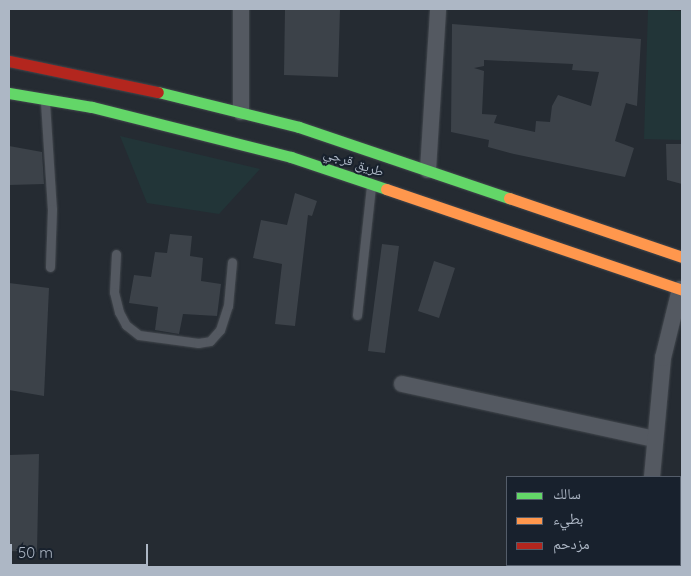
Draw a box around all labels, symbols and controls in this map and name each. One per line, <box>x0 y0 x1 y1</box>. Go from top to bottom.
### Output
street label: طريق قرجي <box>322 144 386 180</box>
legend <box>506 476 681 566</box>
text: سالك <box>553 484 581 503</box>
text: بطيء <box>553 509 583 528</box>
scale bar <box>12 534 150 566</box>
text: مزدحم <box>553 534 590 553</box>
text: 50 m <box>18 543 53 562</box>

